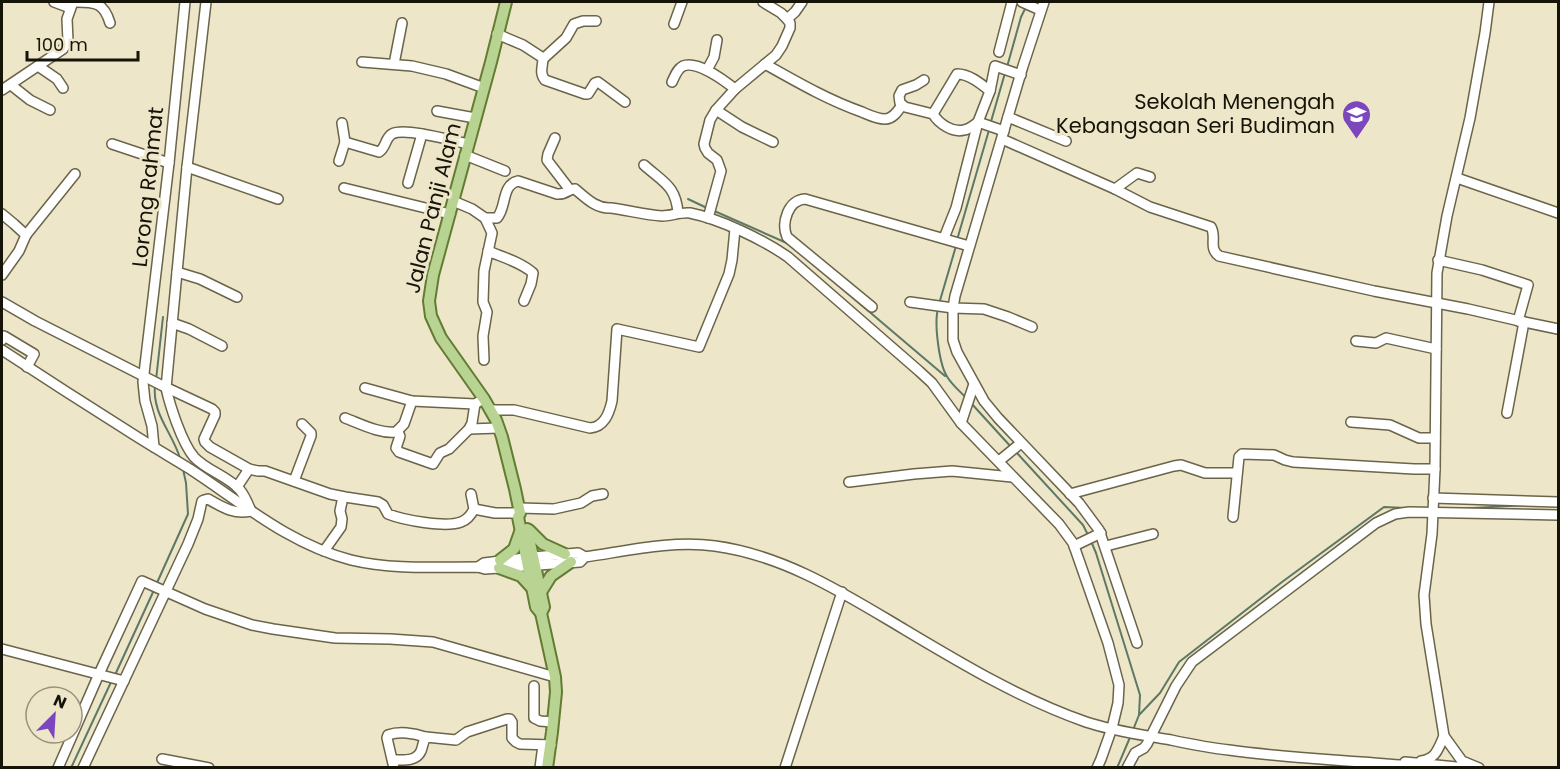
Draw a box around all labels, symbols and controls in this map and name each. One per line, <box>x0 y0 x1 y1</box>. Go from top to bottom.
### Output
scale bar <box>27 24 138 62</box>
text: 100 m <box>36 32 88 57</box>
place label: Sekolah Menengah Kebangsaan Seri Budiman <box>1056 87 1335 140</box>
school or university icon: Sekolah Menengah Kebangsaan Seri Budiman <box>1340 98 1372 140</box>
street label: Lorong Rahmat <box>125 105 170 268</box>
street label: Jalan Panji Alam <box>397 120 468 296</box>
north arrow <box>24 685 84 745</box>
text: N <box>50 689 70 715</box>

